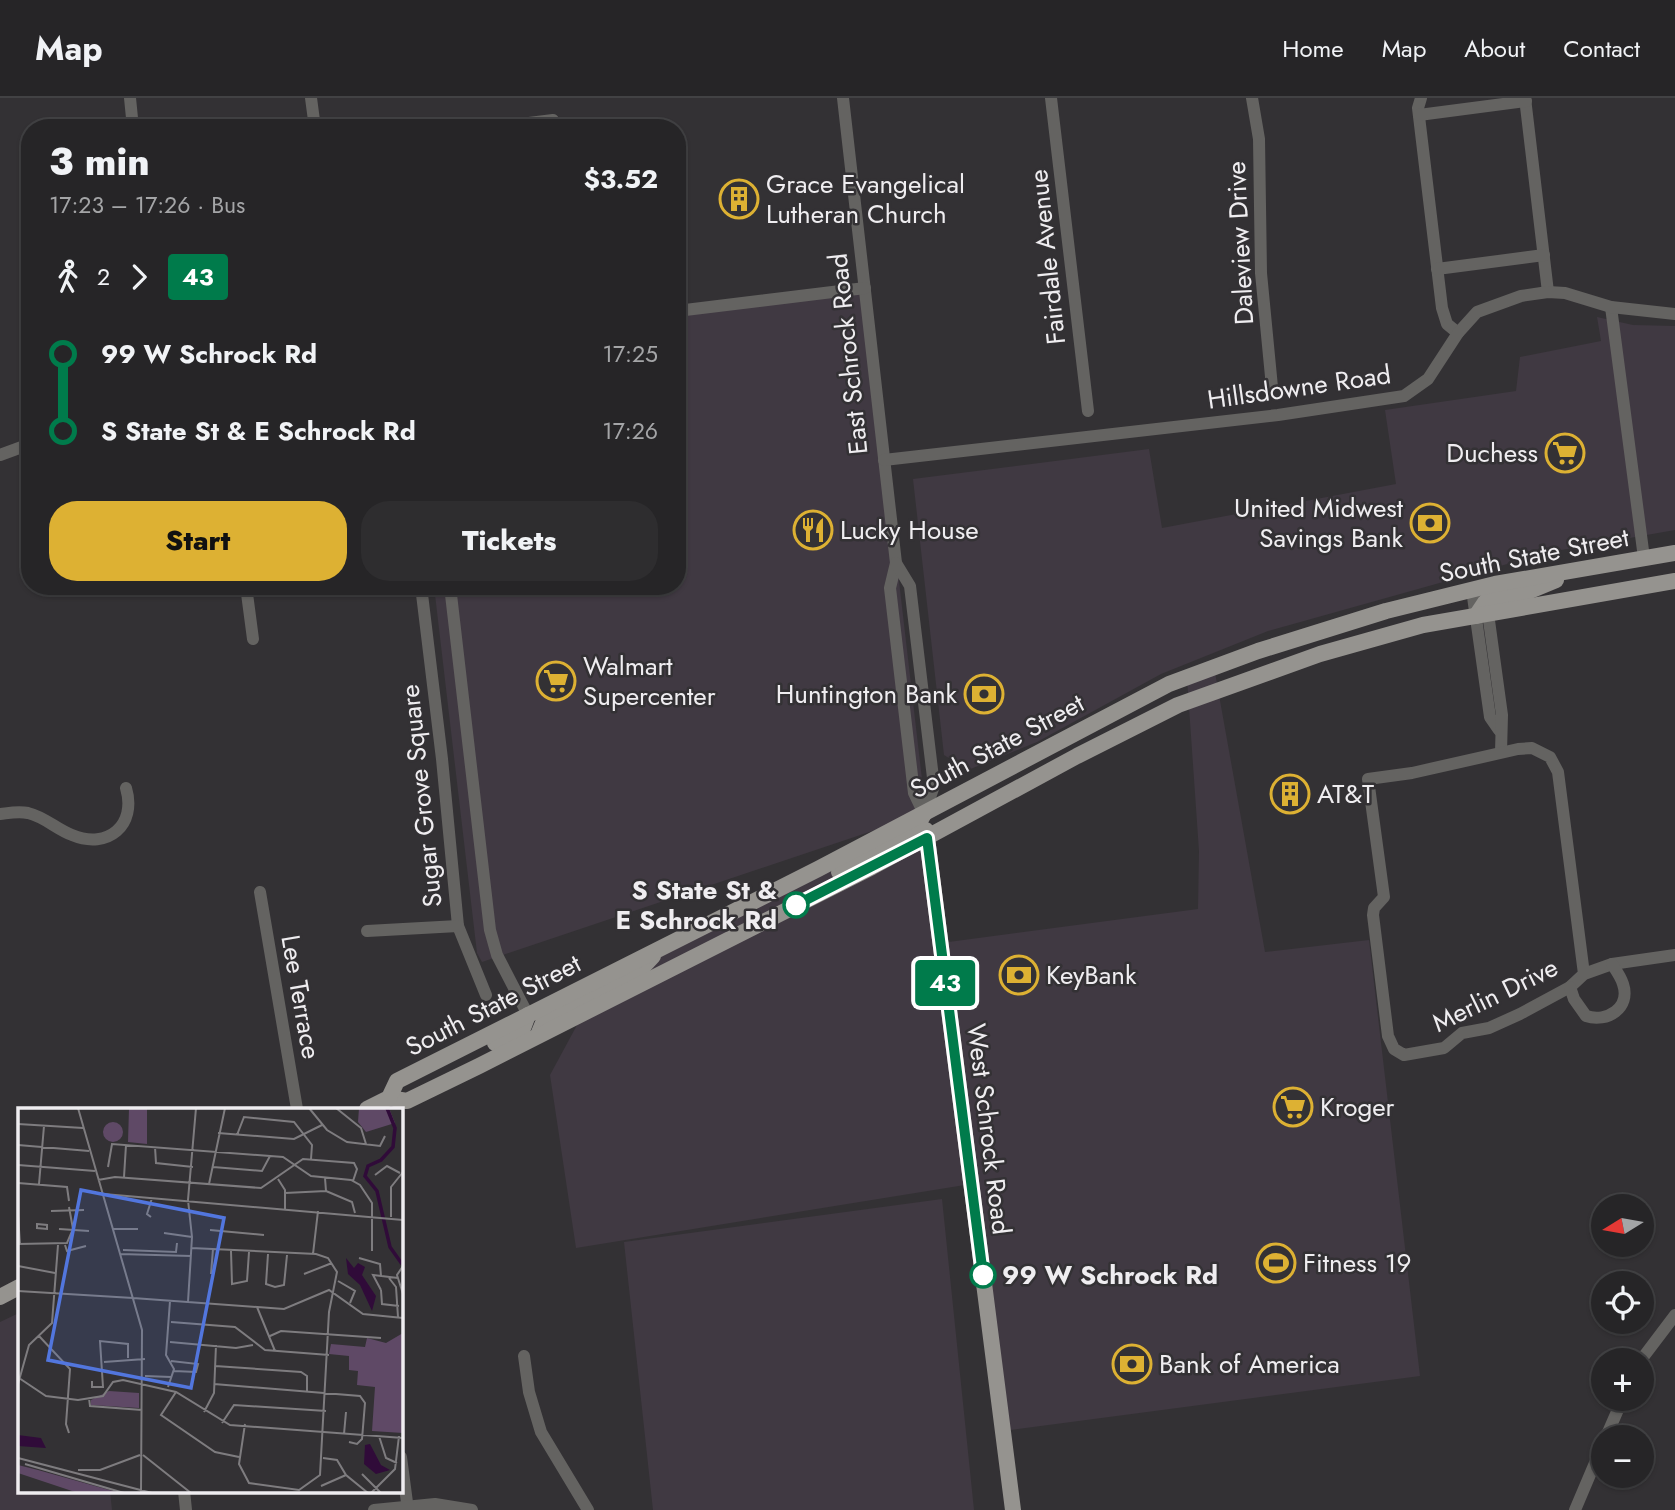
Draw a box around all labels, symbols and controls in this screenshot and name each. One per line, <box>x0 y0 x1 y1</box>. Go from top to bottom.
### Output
text: Map <box>35 25 103 72</box>
text: Home <box>1282 31 1344 66</box>
text: Map <box>1382 31 1426 66</box>
text: About <box>1464 31 1525 66</box>
text: Contact <box>1563 31 1640 66</box>
text: 3 min <box>49 134 150 189</box>
text: $3.52 <box>584 160 658 198</box>
street label: Daleview Drive <box>1217 160 1263 326</box>
place label: Grace Evangelical Lutheran Church <box>766 165 965 233</box>
street label: Fairdale Avenue <box>1019 168 1075 346</box>
building icon: Grace Evangelical Lutheran Church <box>718 178 760 220</box>
text: 17:23 – 17:26 · Bus <box>49 188 245 222</box>
street label: East Schrock Road <box>819 252 877 456</box>
icon: walk <box>49 258 87 296</box>
icon: forward <box>120 258 158 296</box>
text: 43 <box>182 259 214 294</box>
text: 2 <box>97 260 110 294</box>
text: 99 W Schrock Rd <box>101 335 317 373</box>
text: 17:25 <box>603 337 658 371</box>
street label: Hillsdowne Road <box>1205 355 1393 419</box>
text: S State St & E Schrock Rd <box>101 412 416 450</box>
text: 17:26 <box>602 414 658 448</box>
supermarket icon: Duchess <box>1544 432 1586 474</box>
place label: Duchess <box>1446 434 1538 472</box>
place label: United Midwest Savings Bank <box>1234 489 1404 557</box>
button: Start <box>49 501 347 581</box>
button: Tickets <box>361 501 658 581</box>
bank icon: United Midwest Savings Bank <box>1409 502 1451 544</box>
restaurant icon: Lucky House <box>792 509 834 551</box>
place label: Lucky House <box>840 511 979 549</box>
street label: South State Street <box>1436 518 1633 592</box>
place label: Walmart Supercenter <box>583 647 716 715</box>
supermarket icon: Walmart Supercenter <box>535 660 577 702</box>
bank icon: Huntington Bank <box>963 673 1005 715</box>
place label: Huntington Bank <box>776 675 958 713</box>
street label: Sugar Grove Square <box>390 683 452 909</box>
street label: South State Street <box>903 684 1091 808</box>
building icon: AT&T <box>1269 773 1311 815</box>
place label: AT&T <box>1317 775 1374 813</box>
place label: S State St & E Schrock Rd <box>615 871 777 939</box>
marker: S State St & E Schrock Rd <box>783 892 809 918</box>
street label: Lee Terrace <box>271 932 331 1062</box>
street label: South State Street <box>399 944 588 1066</box>
street label: Merlin Drive <box>1426 948 1564 1042</box>
bank icon: KeyBank <box>998 954 1040 996</box>
place label: KeyBank <box>1046 956 1137 994</box>
line badge: 43 <box>914 960 976 1006</box>
text: 43 <box>929 965 961 1000</box>
street label: West Schrock Road <box>957 1021 1021 1237</box>
supermarket icon: Kroger <box>1272 1086 1314 1128</box>
place label: Kroger <box>1320 1088 1395 1126</box>
inset map <box>18 1108 402 1492</box>
north arrow <box>1591 1194 1654 1256</box>
map controls <box>1591 1194 1654 1488</box>
sports icon: Fitness 19 <box>1255 1242 1297 1284</box>
place label: Fitness 19 <box>1303 1244 1411 1282</box>
place label: 99 W Schrock Rd <box>1002 1256 1218 1294</box>
marker: 99 W Schrock Rd <box>970 1262 996 1288</box>
button: locate <box>1591 1271 1654 1334</box>
bank icon: Bank of America <box>1111 1343 1153 1385</box>
place label: Bank of America <box>1159 1345 1340 1383</box>
button: + <box>1591 1348 1654 1411</box>
button: − <box>1591 1425 1654 1488</box>

